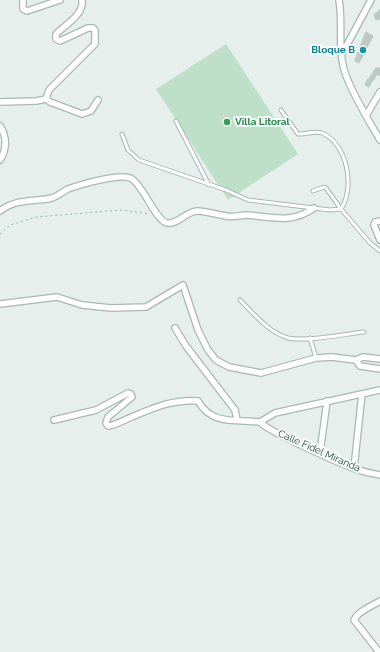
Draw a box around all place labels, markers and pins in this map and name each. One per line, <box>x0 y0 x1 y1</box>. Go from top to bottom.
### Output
place label: Bloque B <box>311 44 355 56</box>
marker: Bloque B <box>358 45 368 55</box>
place label: Villa Litoral <box>235 116 290 128</box>
marker: Villa Litoral <box>222 117 232 127</box>

